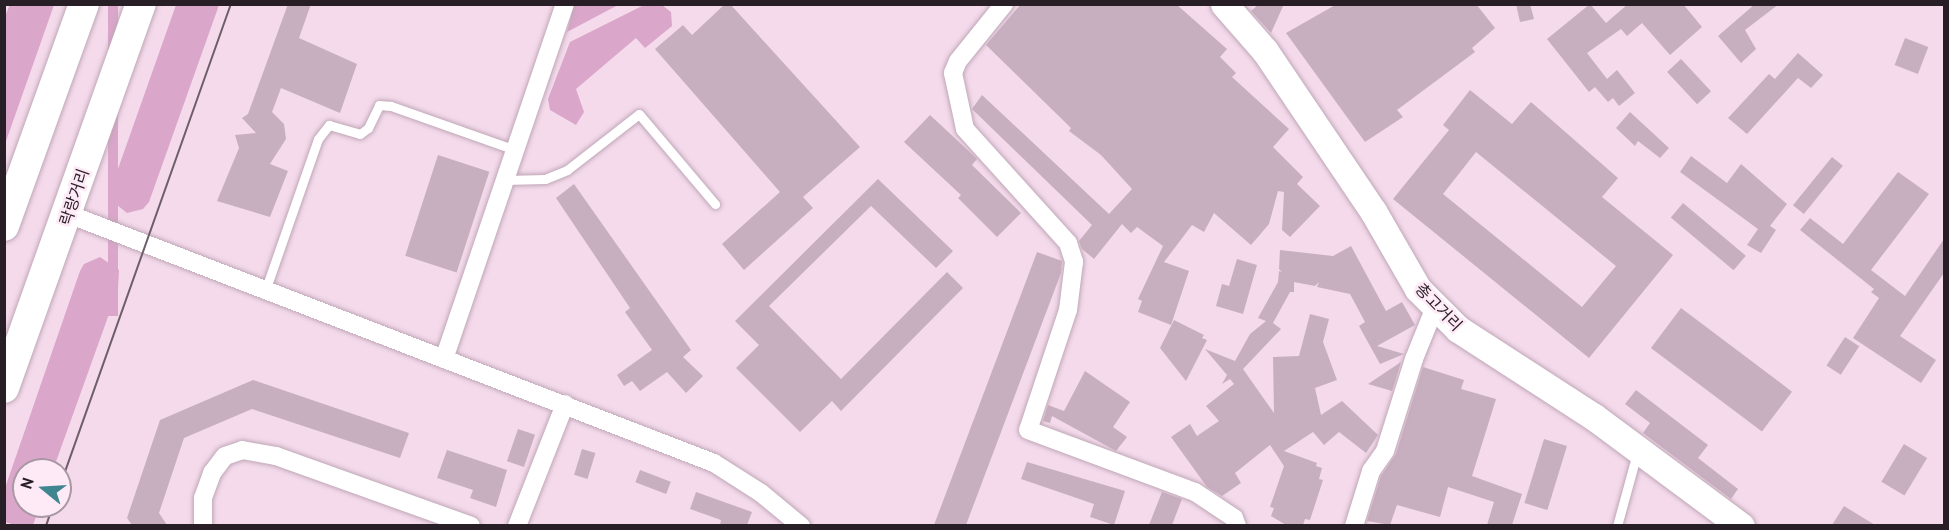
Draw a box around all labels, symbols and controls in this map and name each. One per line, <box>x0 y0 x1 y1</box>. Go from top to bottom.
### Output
street label: 락랑거리 <box>55 166 93 228</box>
street label: 총고거리 <box>1412 279 1466 335</box>
north arrow <box>12 458 72 518</box>
text: N <box>16 475 38 491</box>

